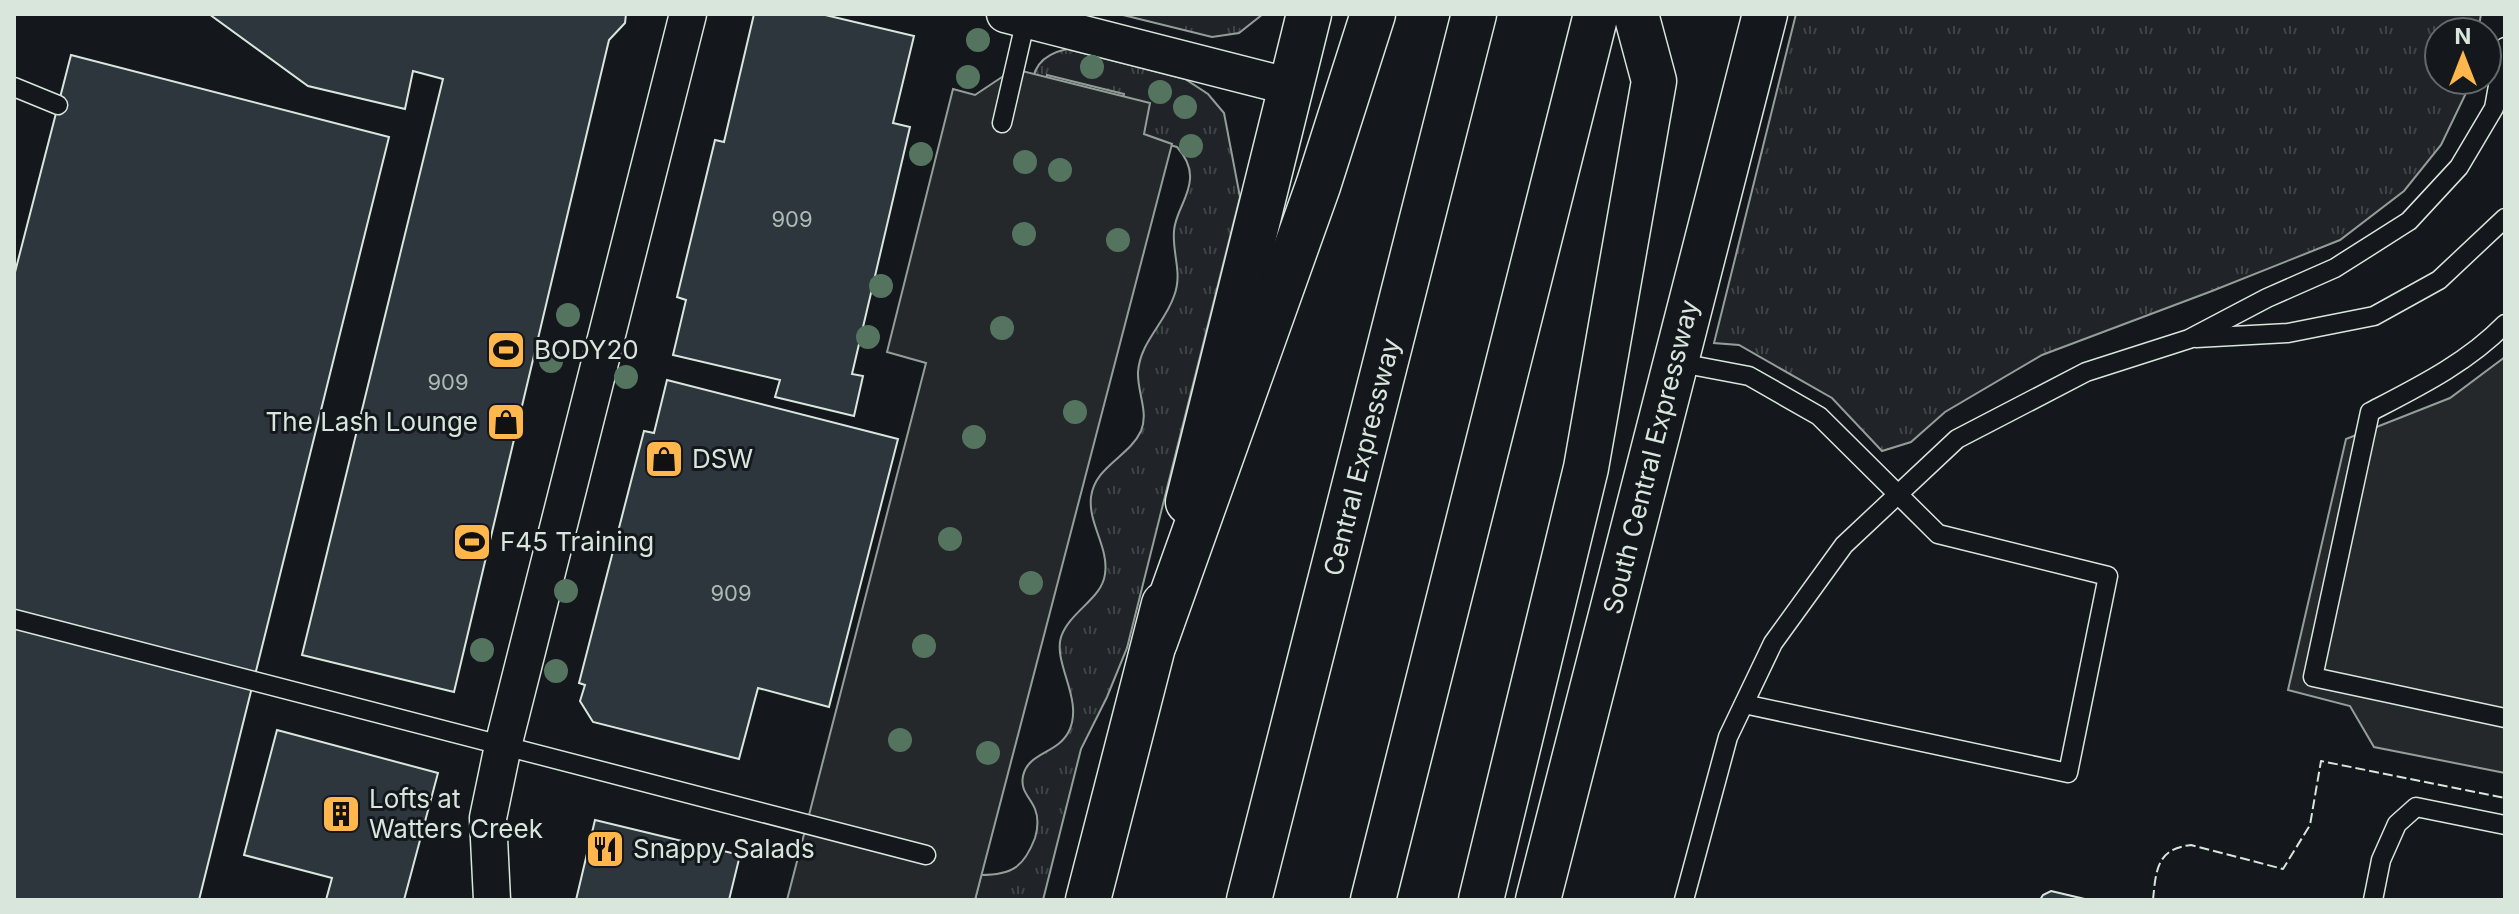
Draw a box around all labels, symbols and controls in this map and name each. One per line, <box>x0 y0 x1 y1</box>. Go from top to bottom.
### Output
north arrow <box>2423 16 2503 96</box>
text: N <box>2455 23 2471 49</box>
house number: 909 <box>771 206 813 232</box>
street label: South Central Expressway <box>1596 297 1705 617</box>
sports icon: BODY20 <box>485 329 527 371</box>
place label: BODY20 <box>534 334 639 365</box>
street label: Central Expressway <box>1317 335 1406 579</box>
house number: 909 <box>427 369 469 395</box>
shop icon: The Lash Lounge <box>485 401 527 443</box>
place label: The Lash Lounge <box>266 406 478 437</box>
shop icon: DSW <box>643 438 685 480</box>
place label: DSW <box>692 443 753 474</box>
sports icon: F45 Training <box>451 521 493 563</box>
place label: F45 Training <box>500 526 654 557</box>
house number: 909 <box>710 580 752 606</box>
place label: Lofts at Watters Creek <box>369 783 543 844</box>
building icon: Lofts at Watters Creek <box>320 793 362 835</box>
restaurant icon: Snappy Salads <box>584 828 626 870</box>
place label: Snappy Salads <box>633 833 815 864</box>

